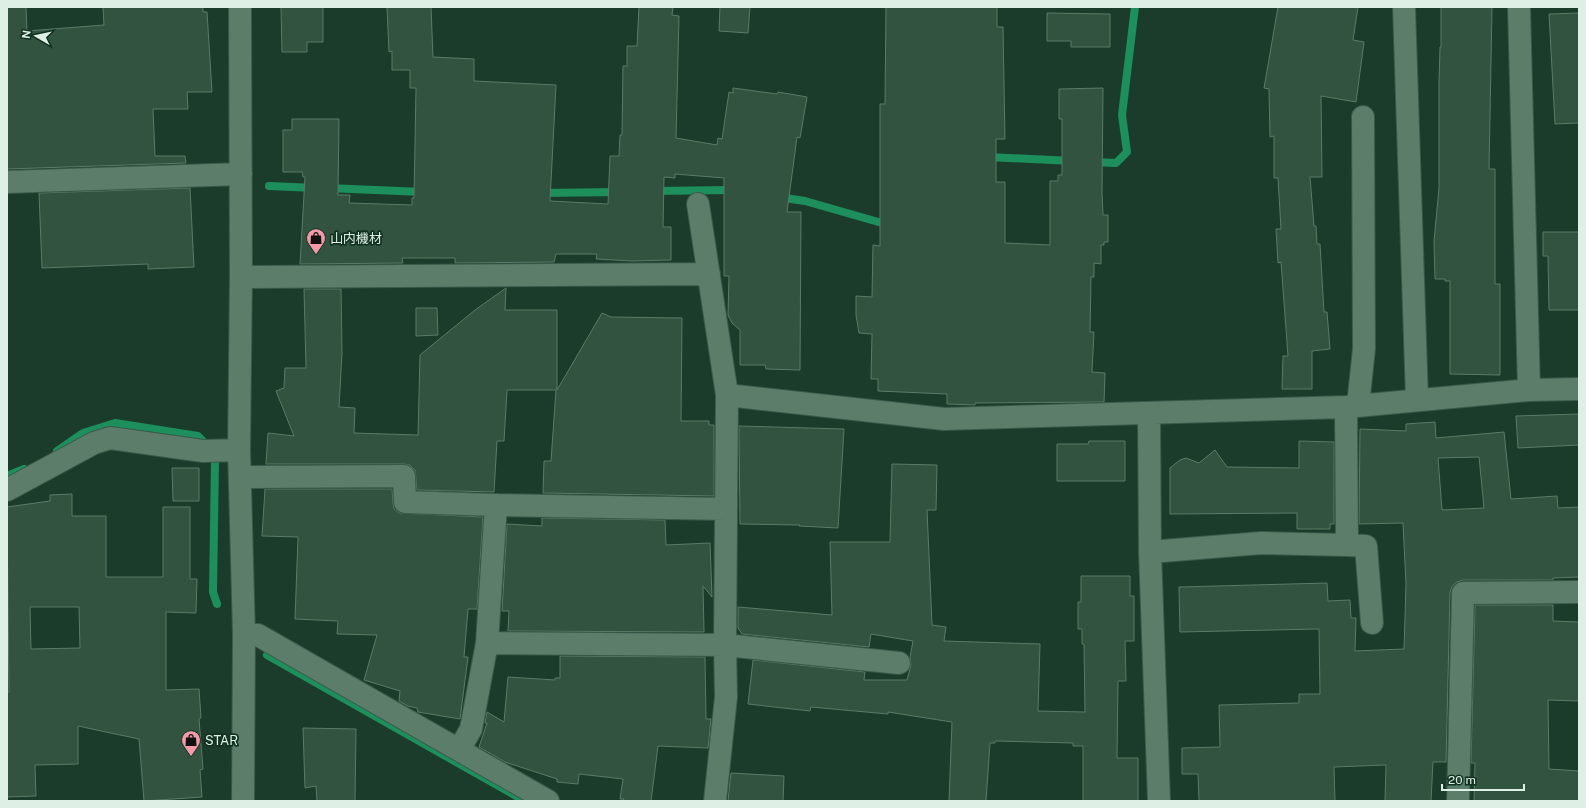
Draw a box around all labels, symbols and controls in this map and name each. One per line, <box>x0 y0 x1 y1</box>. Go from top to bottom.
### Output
north arrow <box>16 16 56 56</box>
text: N <box>20 29 33 40</box>
shop icon: 山内機材 <box>305 227 327 255</box>
place label: 山内機材 <box>330 231 382 246</box>
shop icon: STAR <box>180 729 202 757</box>
place label: STAR <box>205 733 238 748</box>
scale bar <box>1442 766 1524 792</box>
text: 20 m <box>1448 773 1476 787</box>

